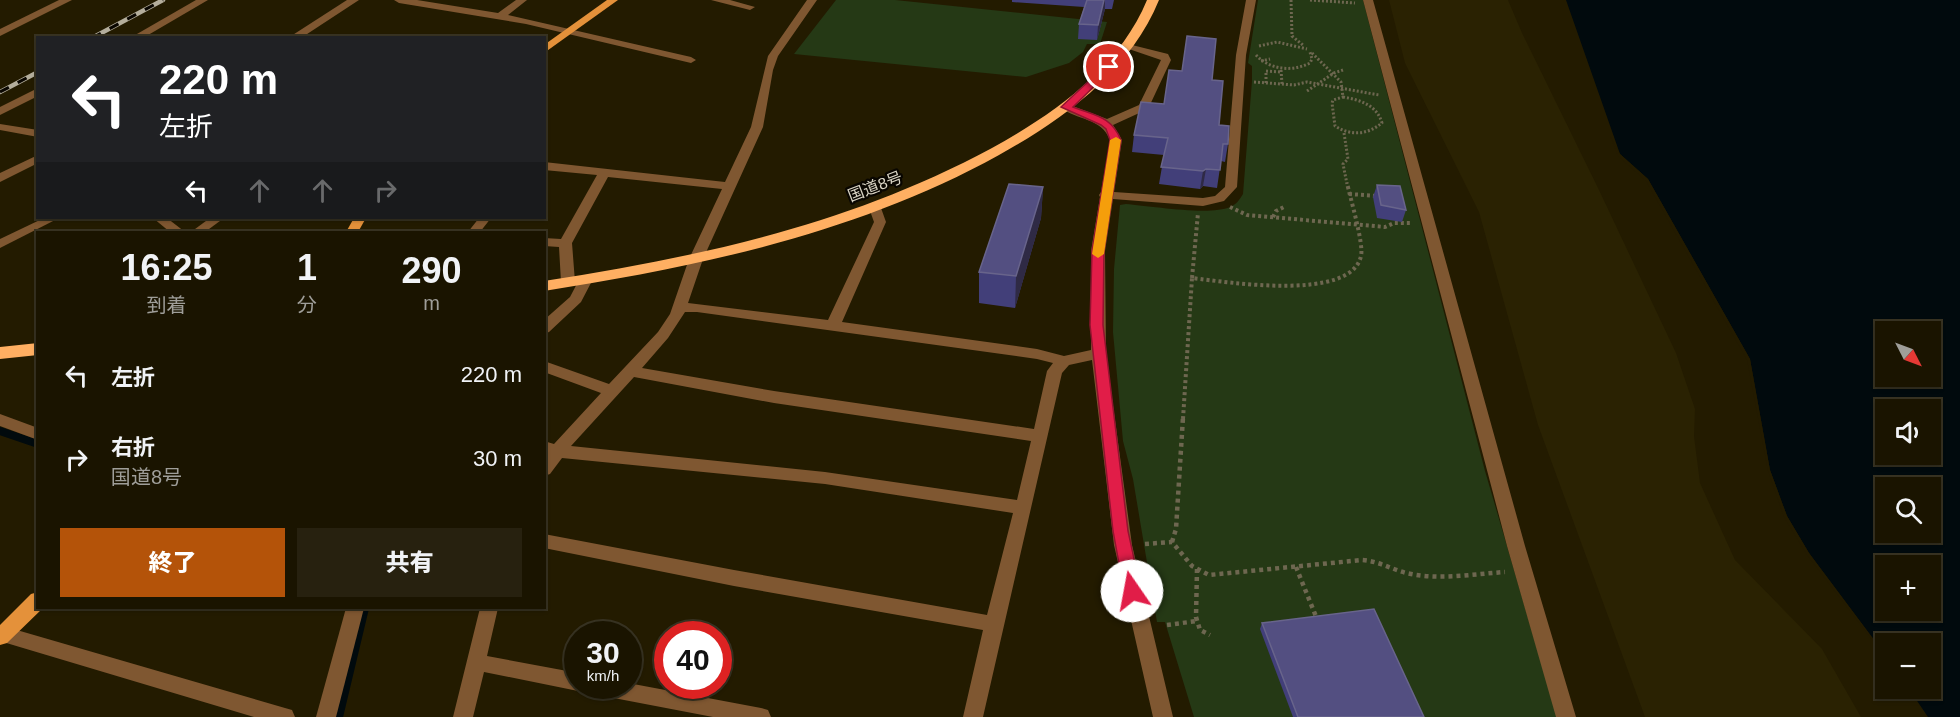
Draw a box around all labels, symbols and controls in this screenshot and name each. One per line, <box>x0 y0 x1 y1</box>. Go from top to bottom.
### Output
pin <box>1083 41 1134 92</box>
icon: arrive <box>1092 50 1125 83</box>
text: 220 m <box>159 56 278 103</box>
icon: left <box>60 60 138 138</box>
text: 左折 <box>159 112 213 142</box>
street label: 国道8号 <box>846 168 905 205</box>
icon: left <box>180 174 213 207</box>
icon: ahead <box>243 174 276 207</box>
icon: ahead <box>306 174 339 207</box>
icon: right <box>369 174 402 207</box>
text: 16:25 <box>120 247 213 288</box>
text: 1 <box>297 247 317 288</box>
text: 290 <box>401 250 462 291</box>
text: m <box>423 292 440 314</box>
text: 到着 <box>146 294 186 316</box>
text: 分 <box>297 294 317 316</box>
north arrow <box>1875 321 1941 387</box>
map controls <box>1875 321 1941 699</box>
icon: left <box>60 359 93 392</box>
text: 220 m <box>461 362 522 387</box>
text: 左折 <box>111 365 155 390</box>
button: sound <box>1875 399 1941 465</box>
text: 右折 <box>111 435 155 460</box>
icon: right <box>60 443 93 476</box>
text: 30 m <box>473 446 522 471</box>
text: 国道8号 <box>111 466 182 488</box>
button: search <box>1875 477 1941 543</box>
button: 終了 <box>60 528 285 597</box>
button: 共有 <box>297 528 522 597</box>
button: + <box>1875 555 1941 621</box>
position arrow <box>1100 559 1164 623</box>
speed limit sign: 40 <box>654 621 732 699</box>
button: − <box>1875 633 1941 699</box>
text: 30 <box>586 636 620 669</box>
text: km/h <box>587 667 619 684</box>

